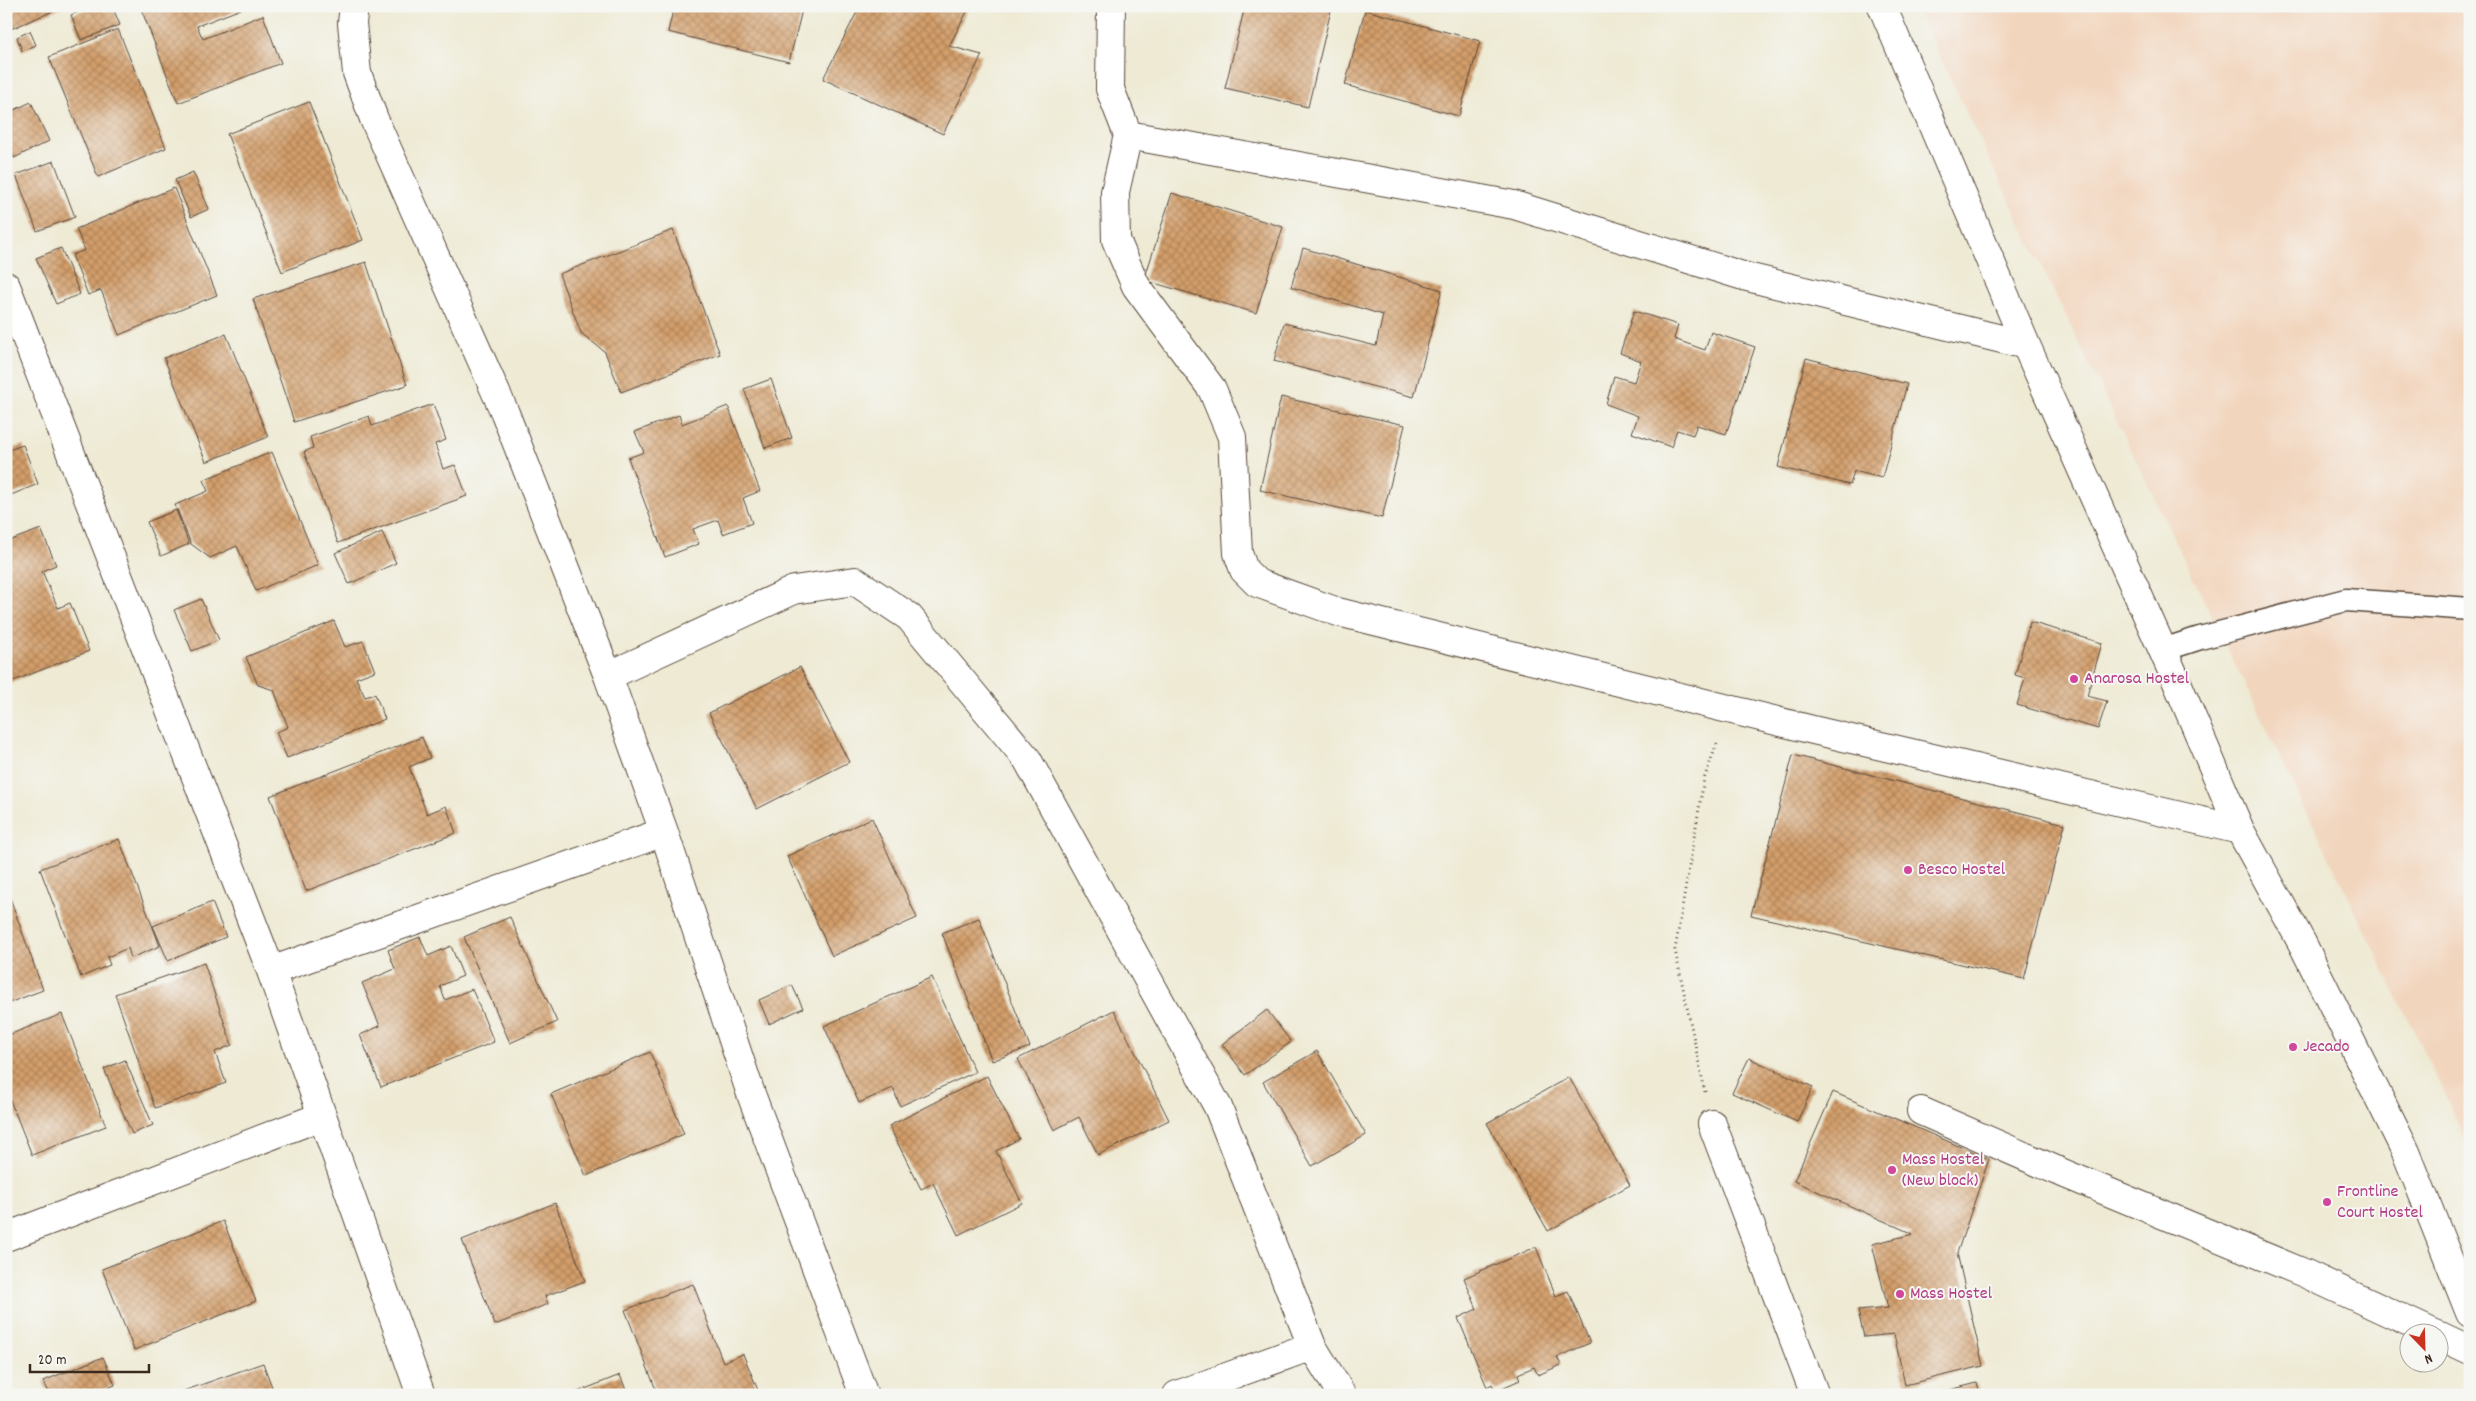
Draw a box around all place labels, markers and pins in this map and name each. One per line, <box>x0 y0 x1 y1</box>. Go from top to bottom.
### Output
place label: Anarosa Hostel <box>2084 667 2190 692</box>
marker: Anarosa Hostel <box>2068 673 2080 685</box>
place label: Besco Hostel <box>1918 858 2006 883</box>
marker: Besco Hostel <box>1902 864 1914 876</box>
place label: Jecado <box>2303 1035 2350 1060</box>
marker: Jecado <box>2287 1041 2299 1053</box>
place label: Mass Hostel (New block) <box>1902 1148 1985 1194</box>
marker: Mass Hostel (New block) <box>1886 1164 1898 1176</box>
place label: Frontline Court Hostel <box>2337 1180 2423 1226</box>
marker: Frontline Court Hostel <box>2321 1196 2333 1208</box>
place label: Mass Hostel <box>1910 1282 1993 1307</box>
marker: Mass Hostel <box>1894 1288 1906 1300</box>

